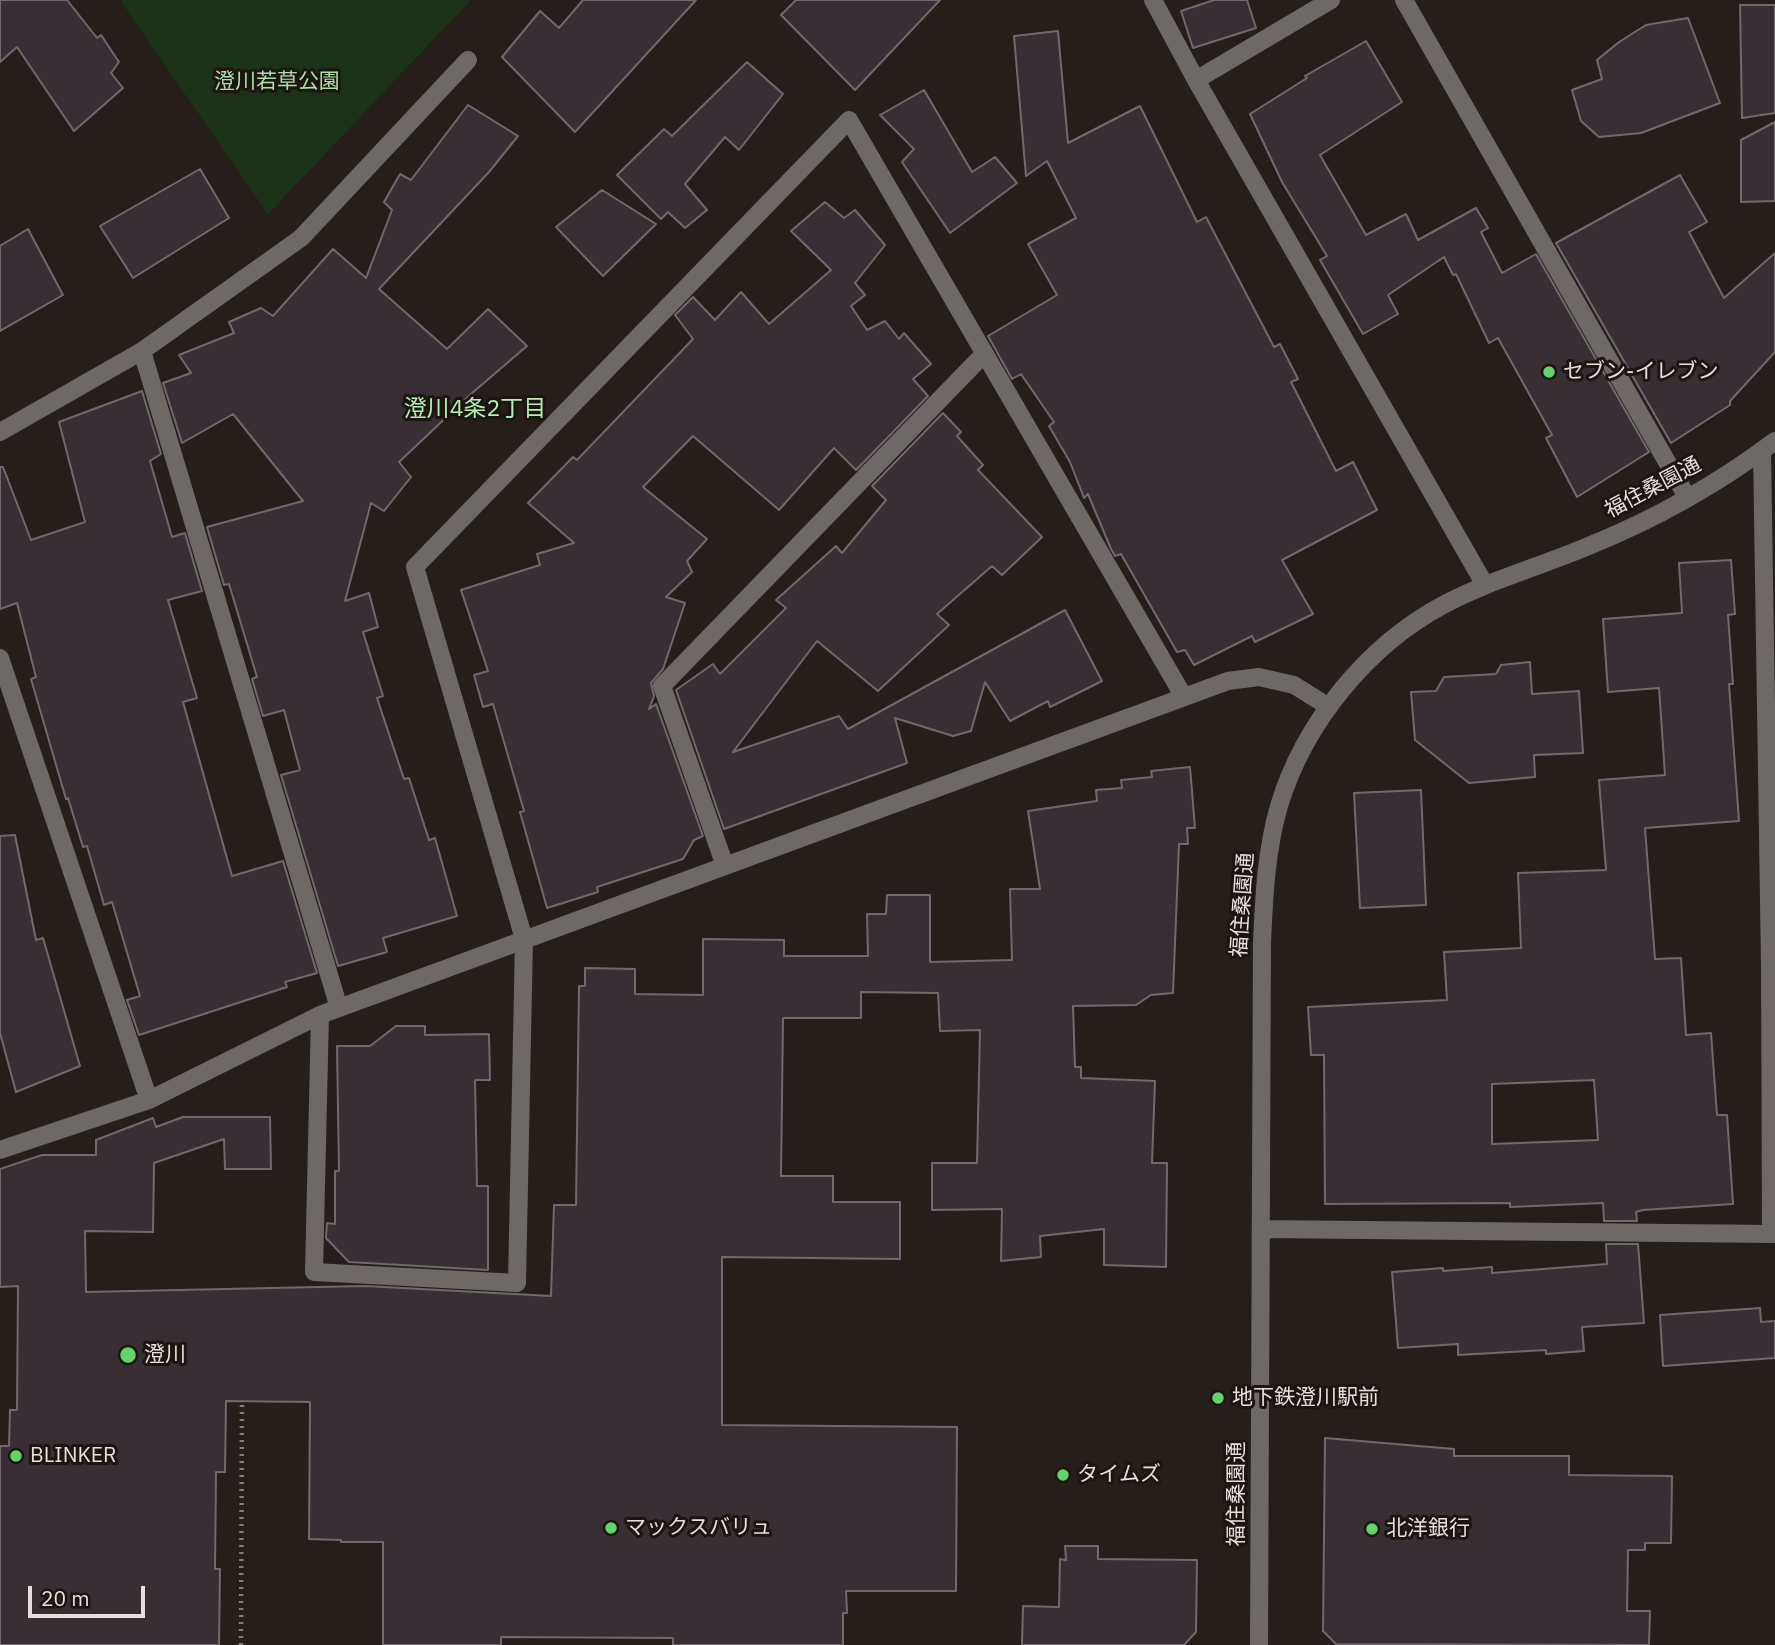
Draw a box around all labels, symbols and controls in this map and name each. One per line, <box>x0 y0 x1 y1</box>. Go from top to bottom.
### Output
park label: 澄川若草公園 <box>214 69 340 95</box>
place label: セブン-イレブン <box>1563 359 1718 385</box>
marker: セブン-イレブン <box>1541 364 1557 380</box>
district label: 澄川4条2丁目 <box>404 395 546 423</box>
street label: 福住桑園通 <box>1601 452 1705 524</box>
street label: 福住桑園通 <box>1227 852 1259 958</box>
place label: 澄川 <box>144 1342 186 1368</box>
marker: 澄川 <box>118 1345 138 1365</box>
place label: 地下鉄澄川駅前 <box>1232 1385 1379 1411</box>
marker: 地下鉄澄川駅前 <box>1210 1390 1226 1406</box>
street label: 福住桑園通 <box>1224 1442 1250 1546</box>
place label: BLINKER <box>30 1443 116 1469</box>
marker: BLINKER <box>8 1448 24 1464</box>
place label: タイムズ <box>1077 1462 1161 1488</box>
marker: タイムズ <box>1055 1467 1071 1483</box>
place label: マックスバリュ <box>625 1515 772 1541</box>
place label: 北洋銀行 <box>1386 1516 1470 1542</box>
marker: マックスバリュ <box>603 1520 619 1536</box>
marker: 北洋銀行 <box>1364 1521 1380 1537</box>
scale bar <box>32 1572 149 1616</box>
text: 20 m <box>41 1584 90 1612</box>

